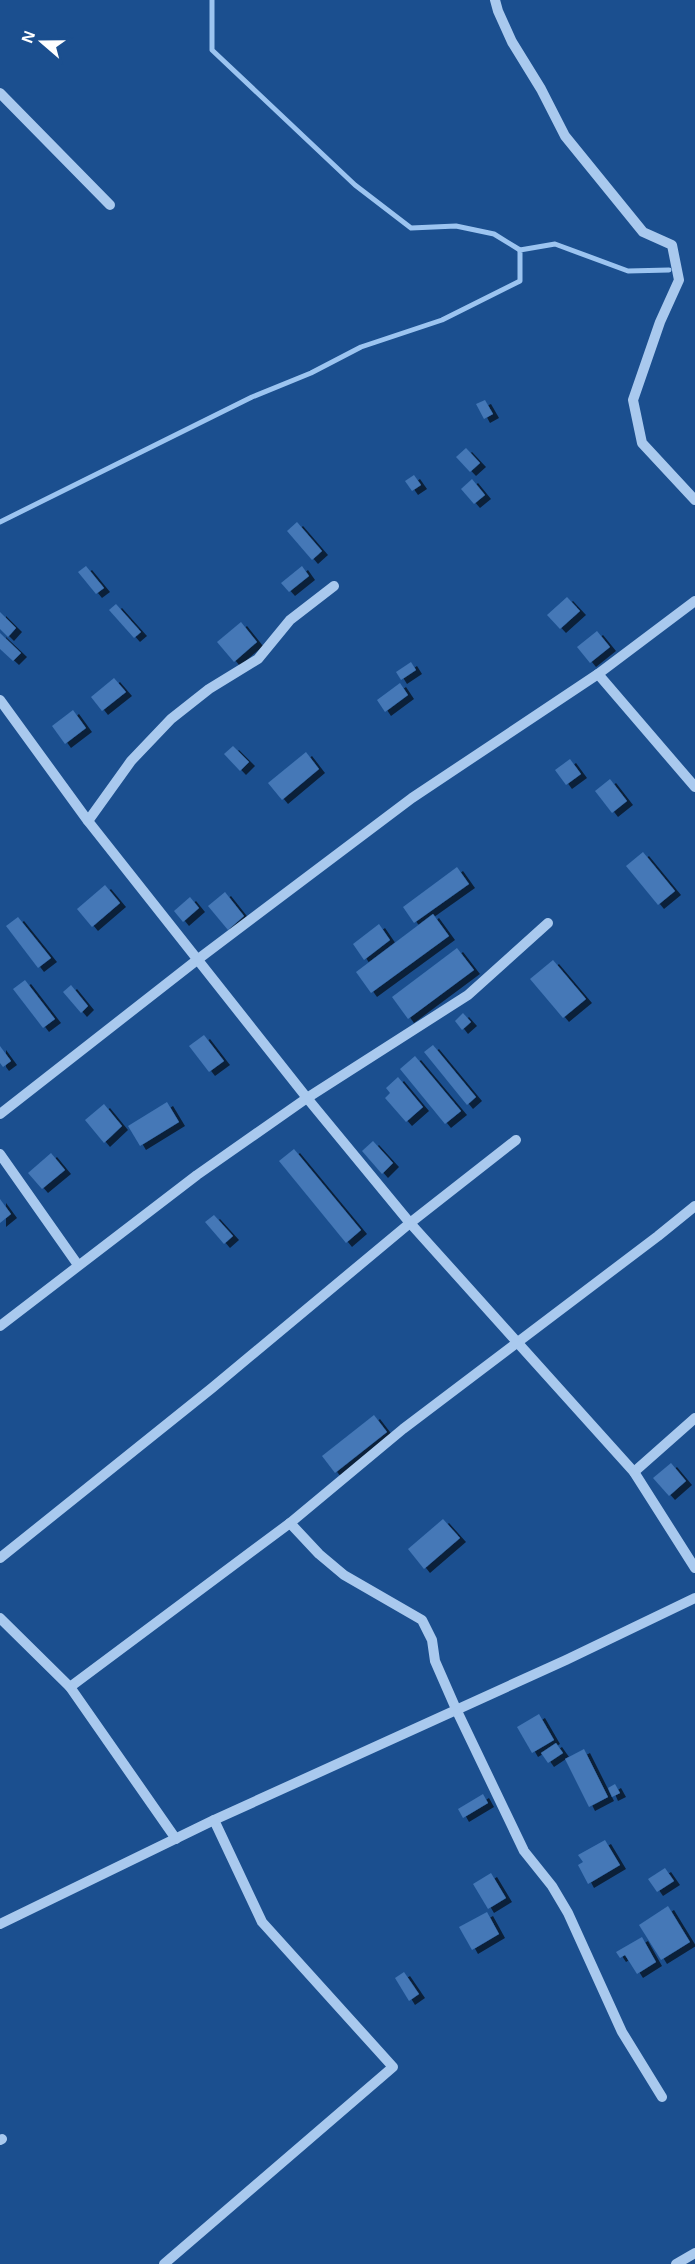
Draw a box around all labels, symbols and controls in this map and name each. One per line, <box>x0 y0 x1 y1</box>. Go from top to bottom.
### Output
north arrow <box>12 12 72 72</box>
text: N <box>18 29 38 45</box>

